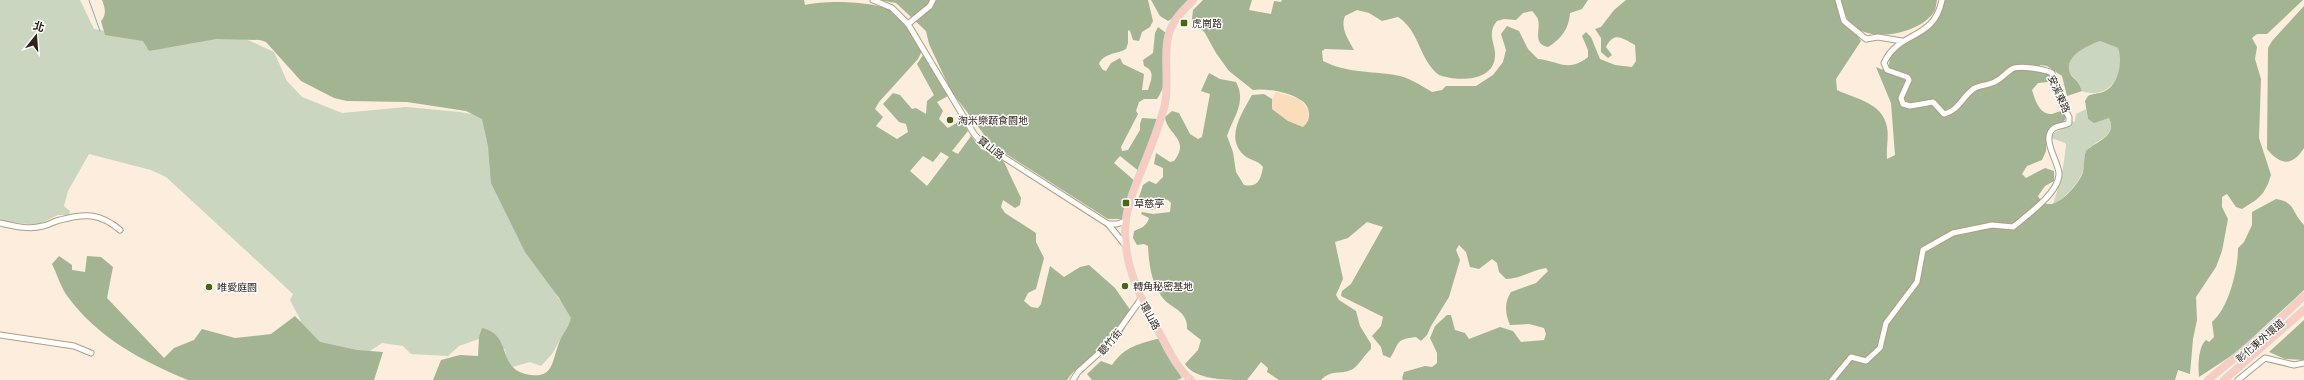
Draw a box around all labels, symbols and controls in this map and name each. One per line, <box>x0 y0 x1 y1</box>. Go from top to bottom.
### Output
north arrow <box>16 16 56 56</box>
marker: 虎崗路 <box>1179 18 1189 28</box>
place label: 虎崗路 <box>1192 18 1222 29</box>
text: 北 <box>32 19 46 35</box>
street label: 安溪東路 <box>2046 73 2072 115</box>
marker: 淘米樂蔬食園地 <box>945 115 955 125</box>
place label: 淘米樂蔬食園地 <box>958 115 1028 126</box>
street label: 寶山路 <box>976 134 1006 162</box>
marker: 草慈亭 <box>1121 198 1131 208</box>
place label: 草慈亭 <box>1134 198 1164 209</box>
marker: 轉角秘密基地 <box>1120 281 1130 291</box>
place label: 轉角秘密基地 <box>1133 281 1193 292</box>
marker: 唯愛庭園 <box>204 282 214 292</box>
place label: 唯愛庭園 <box>217 282 257 293</box>
street label: 環山路 <box>1138 300 1162 332</box>
street label: 彰化東外環道 <box>2234 317 2286 365</box>
street label: 聽竹街 <box>1096 327 1124 357</box>

